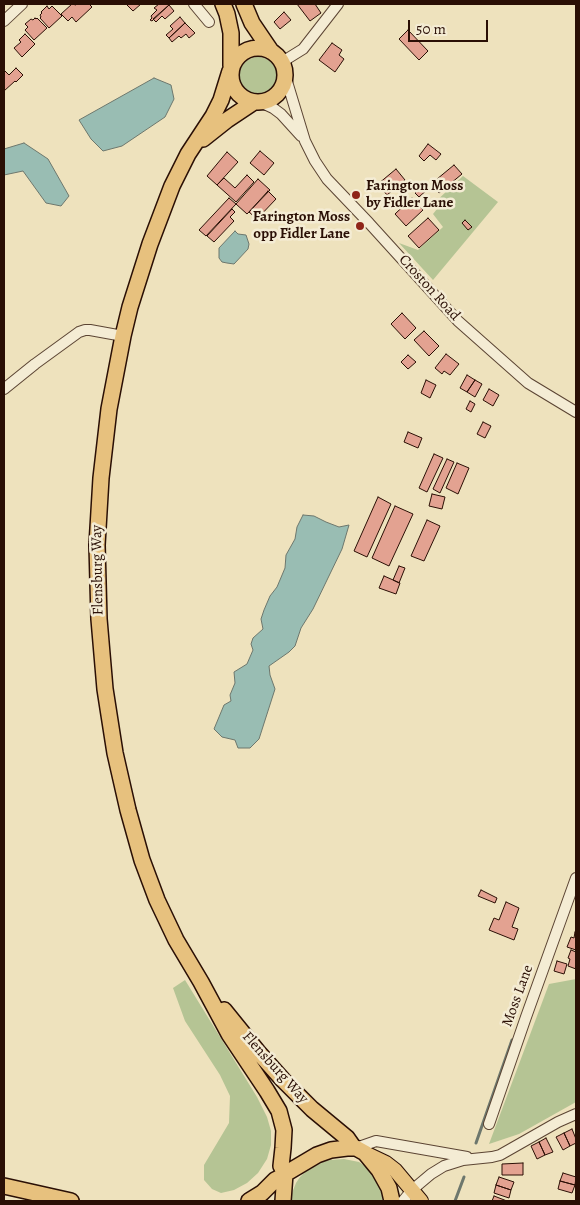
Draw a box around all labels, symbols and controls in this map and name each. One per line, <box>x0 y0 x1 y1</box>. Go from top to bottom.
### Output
scale bar <box>410 10 490 42</box>
text: 50 m <box>416 19 446 39</box>
place label: Farington Moss by Fidler Lane <box>366 177 463 212</box>
marker: Farington Moss by Fidler Lane <box>350 189 362 201</box>
place label: Farington Moss opp Fidler Lane <box>253 208 350 243</box>
marker: Farington Moss opp Fidler Lane <box>354 220 366 232</box>
street label: Croston Road <box>395 251 463 325</box>
street label: Flensburg Way <box>88 525 108 615</box>
street label: Moss Lane <box>499 963 537 1029</box>
street label: Flensburg Way <box>238 1028 312 1108</box>

